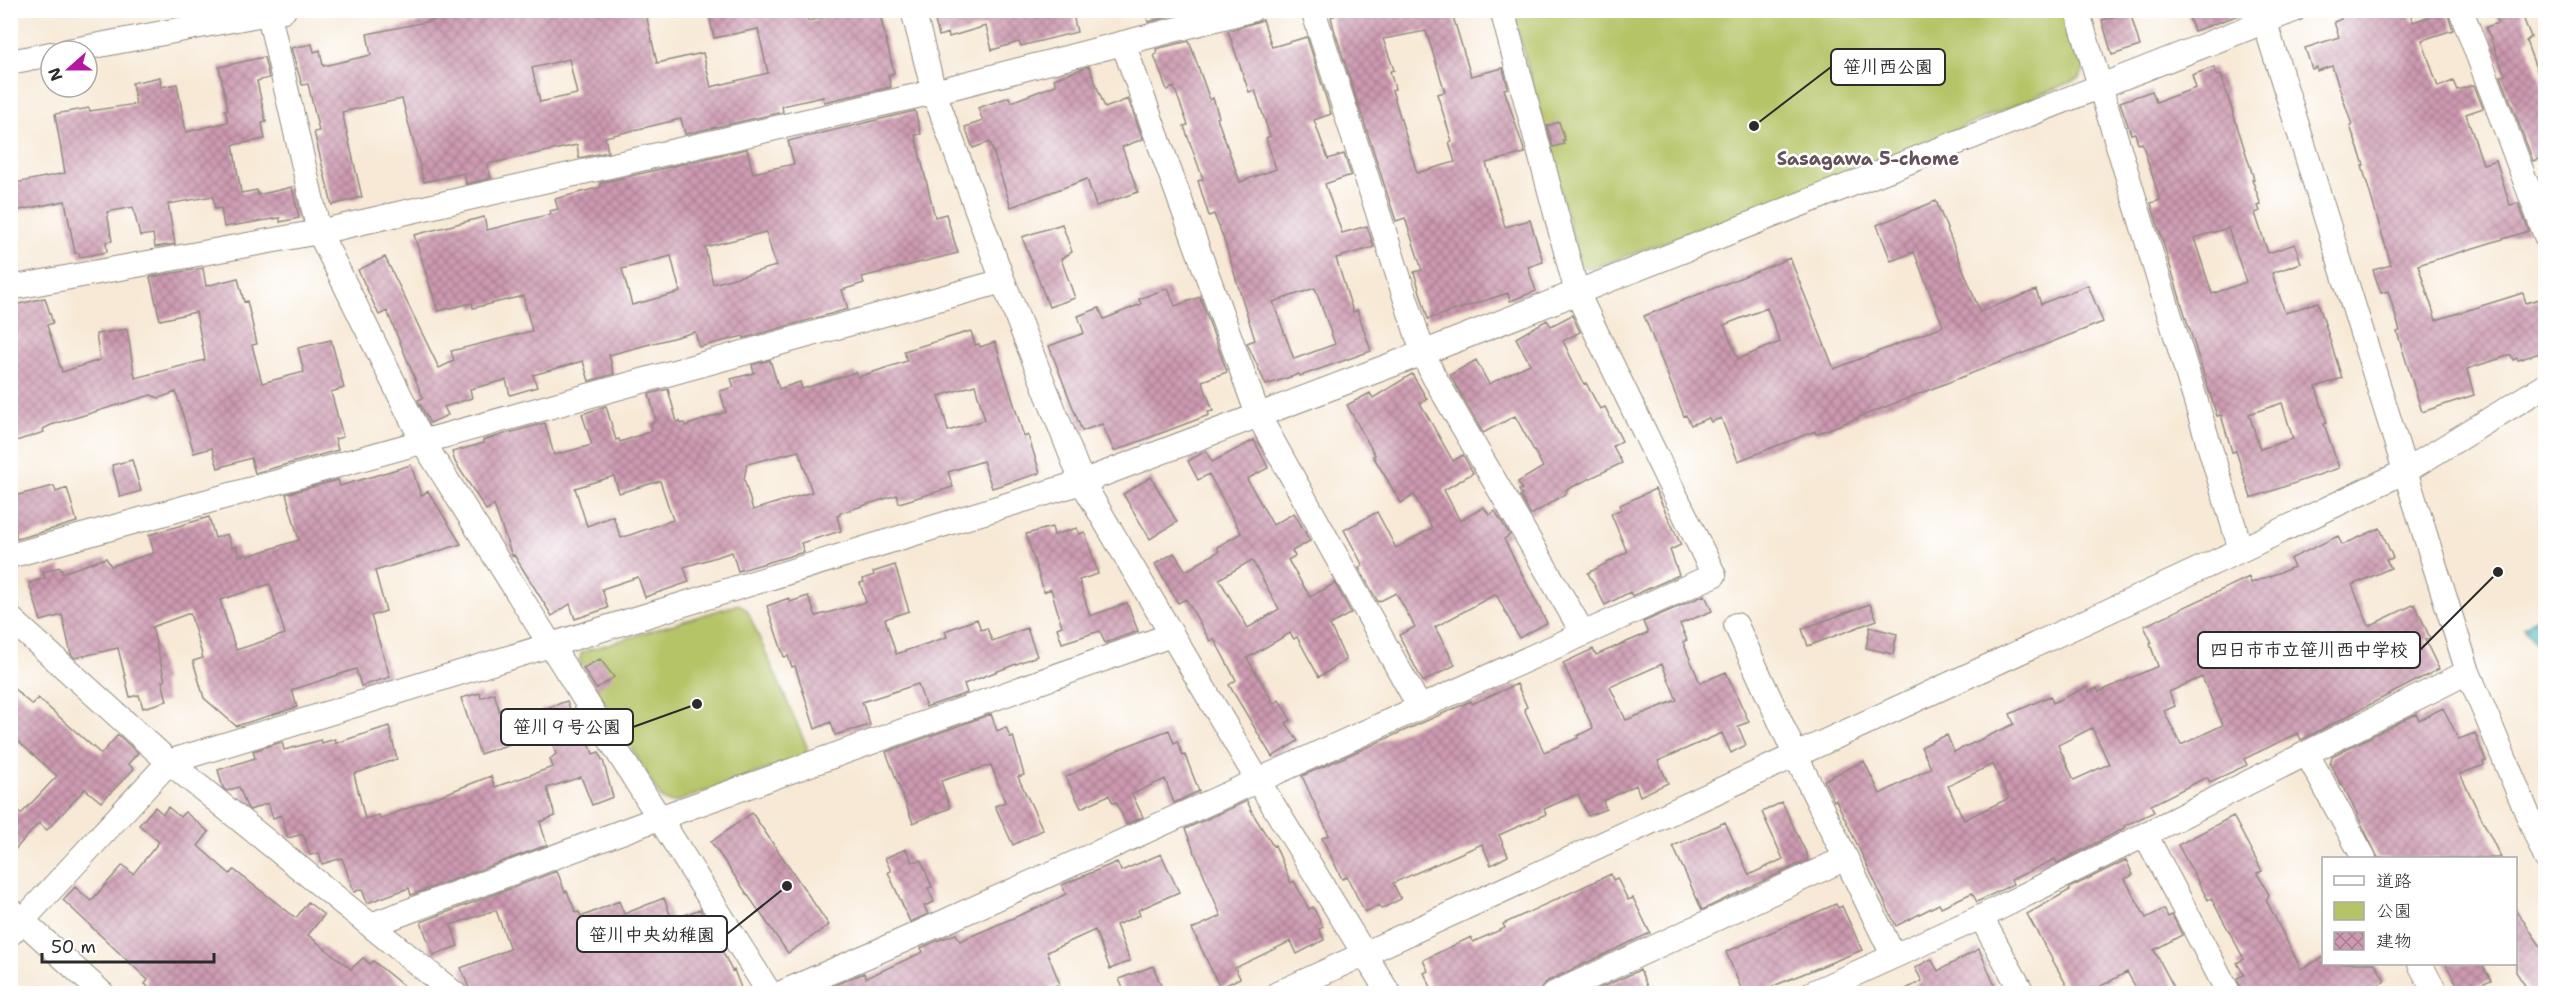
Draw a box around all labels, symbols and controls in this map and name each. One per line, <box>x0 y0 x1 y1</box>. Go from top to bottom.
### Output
north arrow <box>39 39 99 99</box>
callout: 笹川西公園 <box>1831 49 1945 85</box>
text: 笹川西公園 <box>1843 55 1933 79</box>
text: N <box>43 65 68 84</box>
district label: Sasagawa 5-chome <box>1777 147 1959 171</box>
callout: 四日市市立笹川西中学校 <box>2198 632 2420 668</box>
text: 四日市市立笹川西中学校 <box>2210 638 2408 662</box>
callout: 笹川９号公園 <box>501 709 633 745</box>
text: 笹川９号公園 <box>513 715 621 739</box>
legend <box>2322 857 2517 965</box>
text: 道路 <box>2376 869 2412 893</box>
text: 公園 <box>2376 899 2412 923</box>
callout: 笹川中央幼稚園 <box>577 916 727 952</box>
text: 笹川中央幼稚園 <box>589 923 715 947</box>
scale bar <box>42 926 214 964</box>
text: 建物 <box>2376 929 2412 953</box>
text: 50 m <box>51 935 96 959</box>

